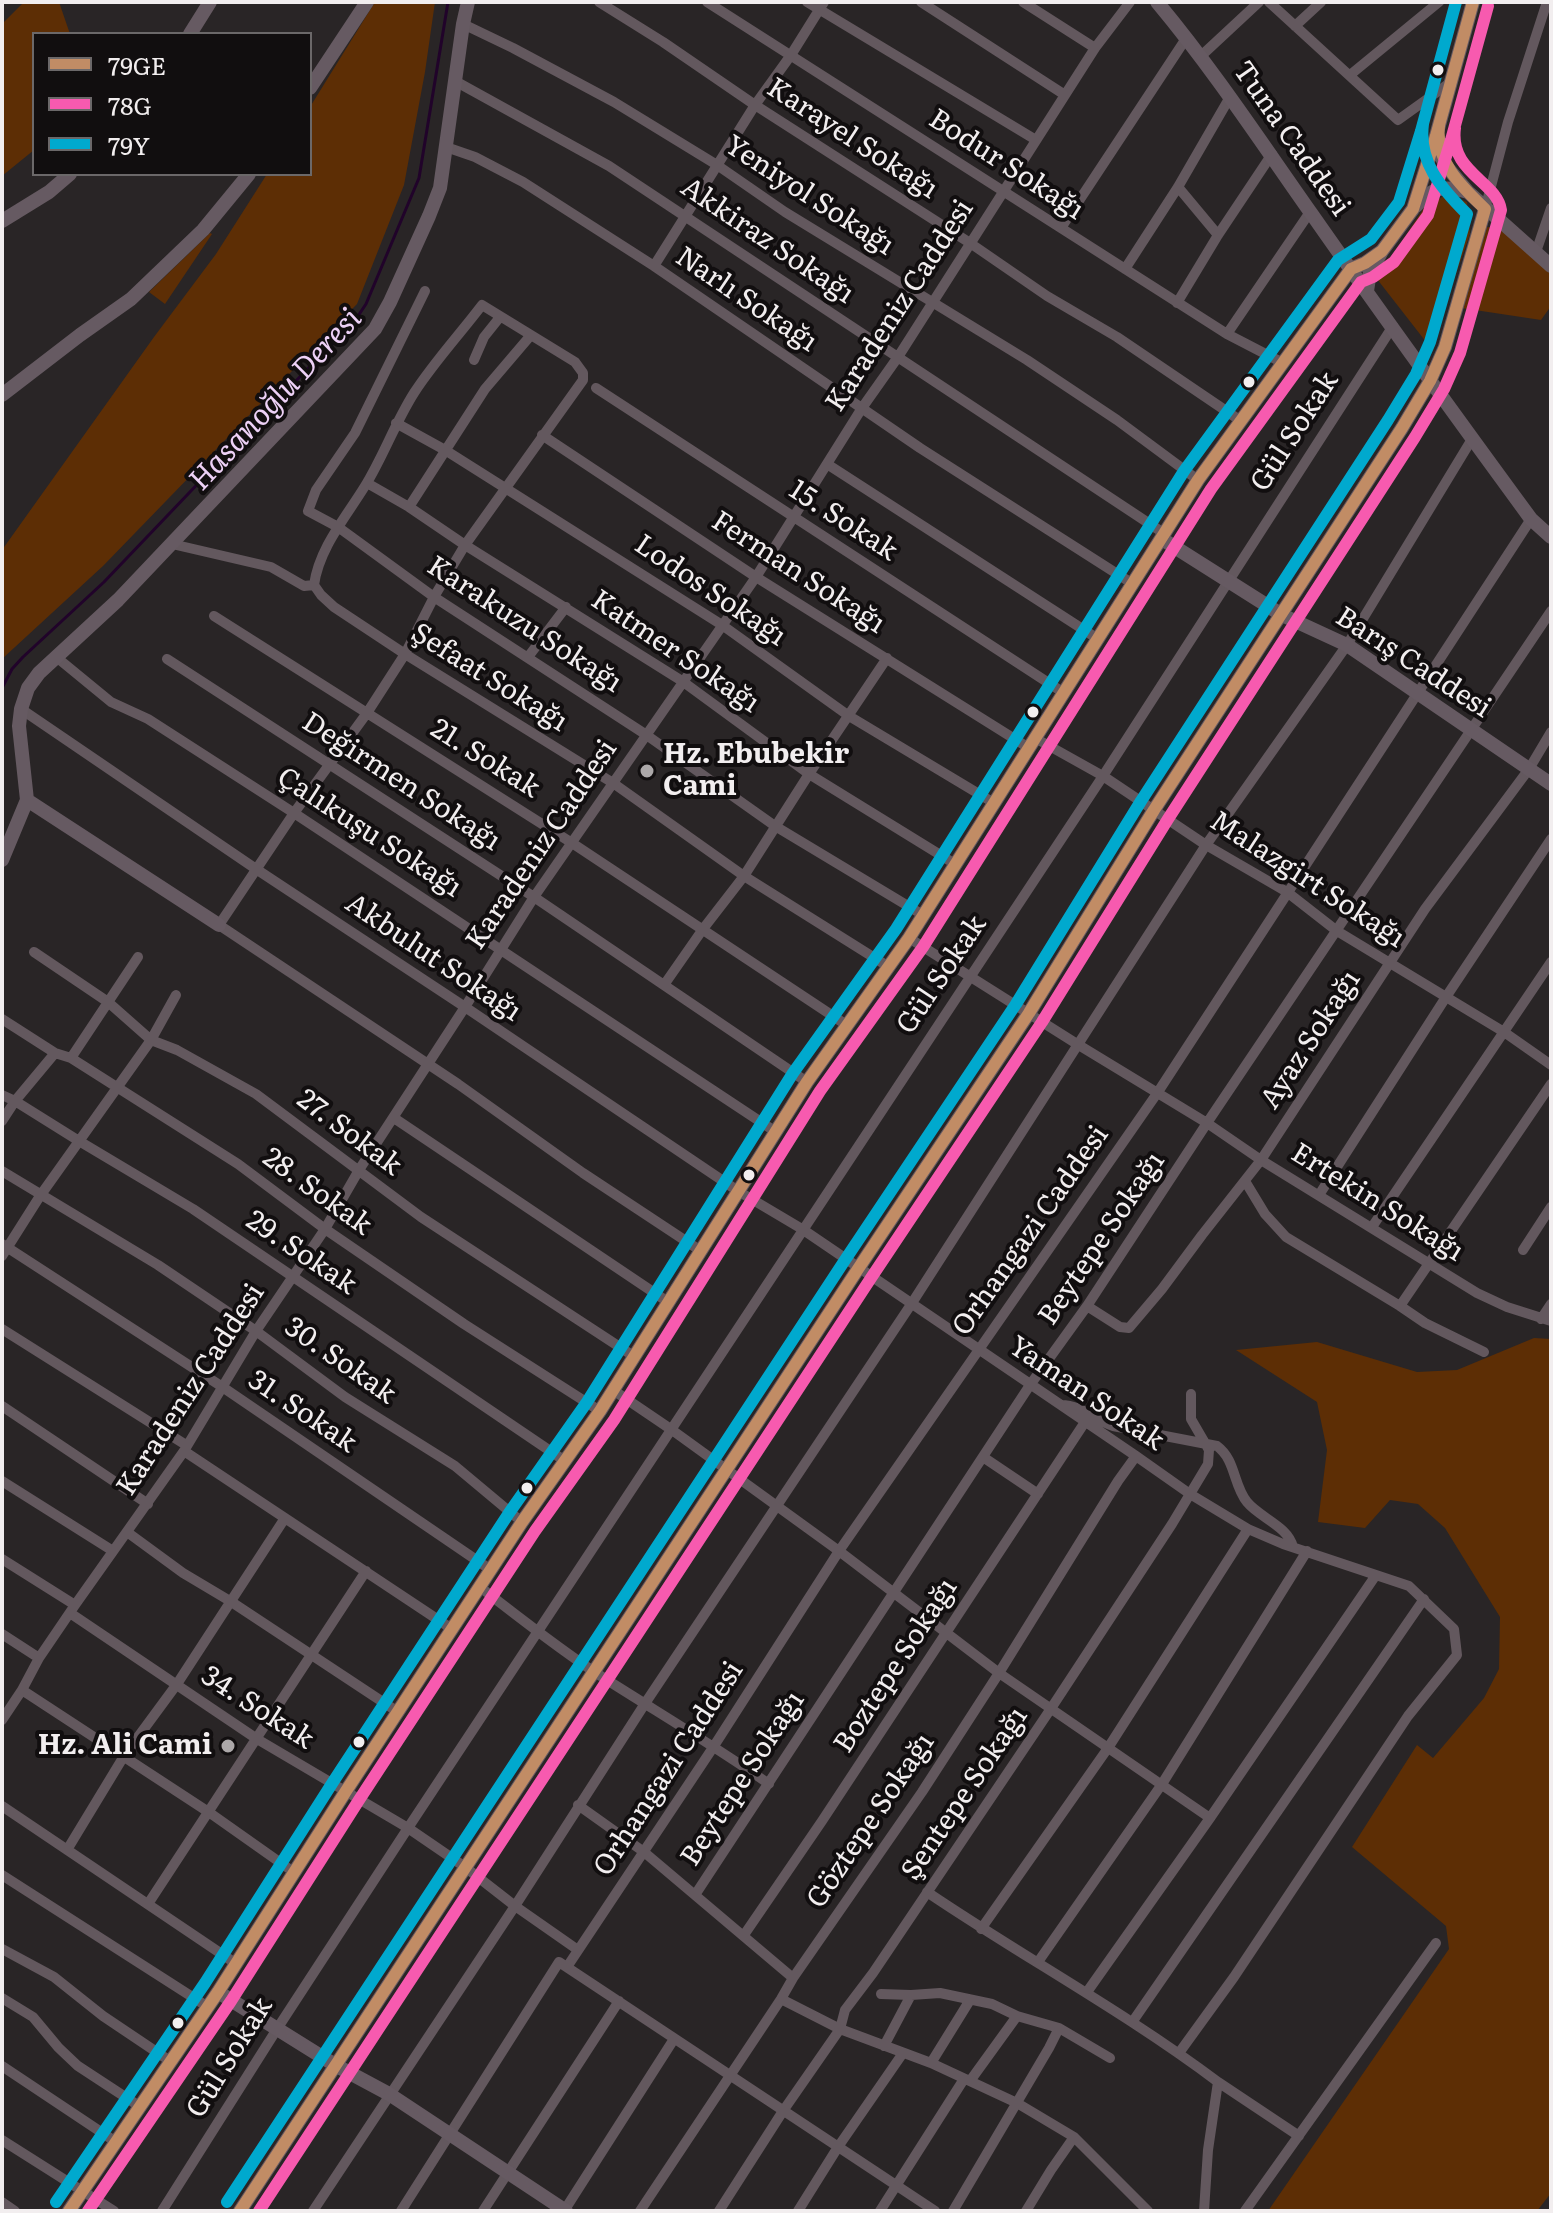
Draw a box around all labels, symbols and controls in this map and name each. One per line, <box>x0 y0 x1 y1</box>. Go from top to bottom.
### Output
legend <box>32 32 312 176</box>
text: 79GE <box>108 47 166 82</box>
street label: Tuna Caddesi <box>1225 55 1357 223</box>
unlabelled marker <box>1430 62 1446 78</box>
street label: Karayel Sokağı <box>760 71 944 207</box>
text: 78G <box>108 87 151 122</box>
street label: Bodur Sokağı <box>922 102 1090 228</box>
text: 79Y <box>108 127 150 162</box>
street label: Yeniyol Sokağı <box>718 129 900 263</box>
street label: Akkiraz Sokağı <box>674 171 860 311</box>
street label: Karadeniz Caddesi <box>819 194 981 418</box>
street label: Narlı Sokağı <box>669 240 823 360</box>
water label: Hasanoğlu Deresi <box>182 301 370 499</box>
street label: Gül Sokak <box>1244 366 1346 498</box>
unlabelled marker <box>1241 374 1257 390</box>
street label: 15. Sokak <box>782 474 904 568</box>
street label: Ferman Sokağı <box>705 505 891 641</box>
street label: Lodos Sokağı <box>628 528 792 654</box>
street label: Karakuzu Sokağı <box>420 550 628 700</box>
street label: Katmer Sokağı <box>585 583 765 721</box>
street label: Barış Caddesi <box>1329 600 1497 726</box>
street label: Şefaat Sokağı <box>405 617 573 739</box>
unlabelled marker <box>1025 704 1041 720</box>
street label: Değirmen Sokağı <box>296 705 506 859</box>
street label: 21. Sokak <box>424 712 546 806</box>
street label: Karadeniz Caddesi <box>459 734 625 956</box>
place label: Hz. Ebubekir Cami <box>663 738 849 804</box>
street label: Çalıkuşu Sokağı <box>270 761 468 905</box>
marker: Hz. Ebubekir Cami <box>638 762 656 780</box>
street label: Malazgirt Sokağı <box>1203 804 1411 956</box>
street label: Akbulut Sokağı <box>339 887 527 1029</box>
street label: Gül Sokak <box>890 909 994 1041</box>
street label: Ayaz Sokağı <box>1254 965 1368 1115</box>
street label: 27. Sokak <box>290 1083 408 1183</box>
street label: Orhangazi Caddesi <box>946 1119 1116 1343</box>
street label: Ertekin Sokağı <box>1285 1137 1469 1269</box>
street label: 28. Sokak <box>256 1141 378 1243</box>
street label: Beytepe Sokağı <box>1032 1146 1172 1332</box>
unlabelled marker <box>741 1167 757 1183</box>
street label: 29. Sokak <box>240 1204 362 1302</box>
street label: Karadeniz Caddesi <box>110 1278 272 1502</box>
street label: 30. Sokak <box>278 1310 402 1412</box>
street label: Yaman Sokak <box>1002 1330 1170 1458</box>
street label: 31. Sokak <box>241 1364 363 1460</box>
unlabelled marker <box>519 1480 535 1496</box>
street label: Boztepe Sokağı <box>827 1573 965 1759</box>
street label: Orhangazi Caddesi <box>587 1656 751 1882</box>
street label: 34. Sokak <box>194 1659 320 1757</box>
street label: Beytepe Sokağı <box>674 1685 812 1873</box>
street label: Şentepe Sokağı <box>895 1701 1035 1887</box>
street label: Göztepe Sokağı <box>800 1727 942 1915</box>
place label: Hz. Ali Cami <box>38 1729 212 1763</box>
unlabelled marker <box>351 1734 367 1750</box>
marker: Hz. Ali Cami <box>219 1737 237 1755</box>
street label: Gül Sokak <box>180 1992 280 2124</box>
unlabelled marker <box>170 2015 186 2031</box>

